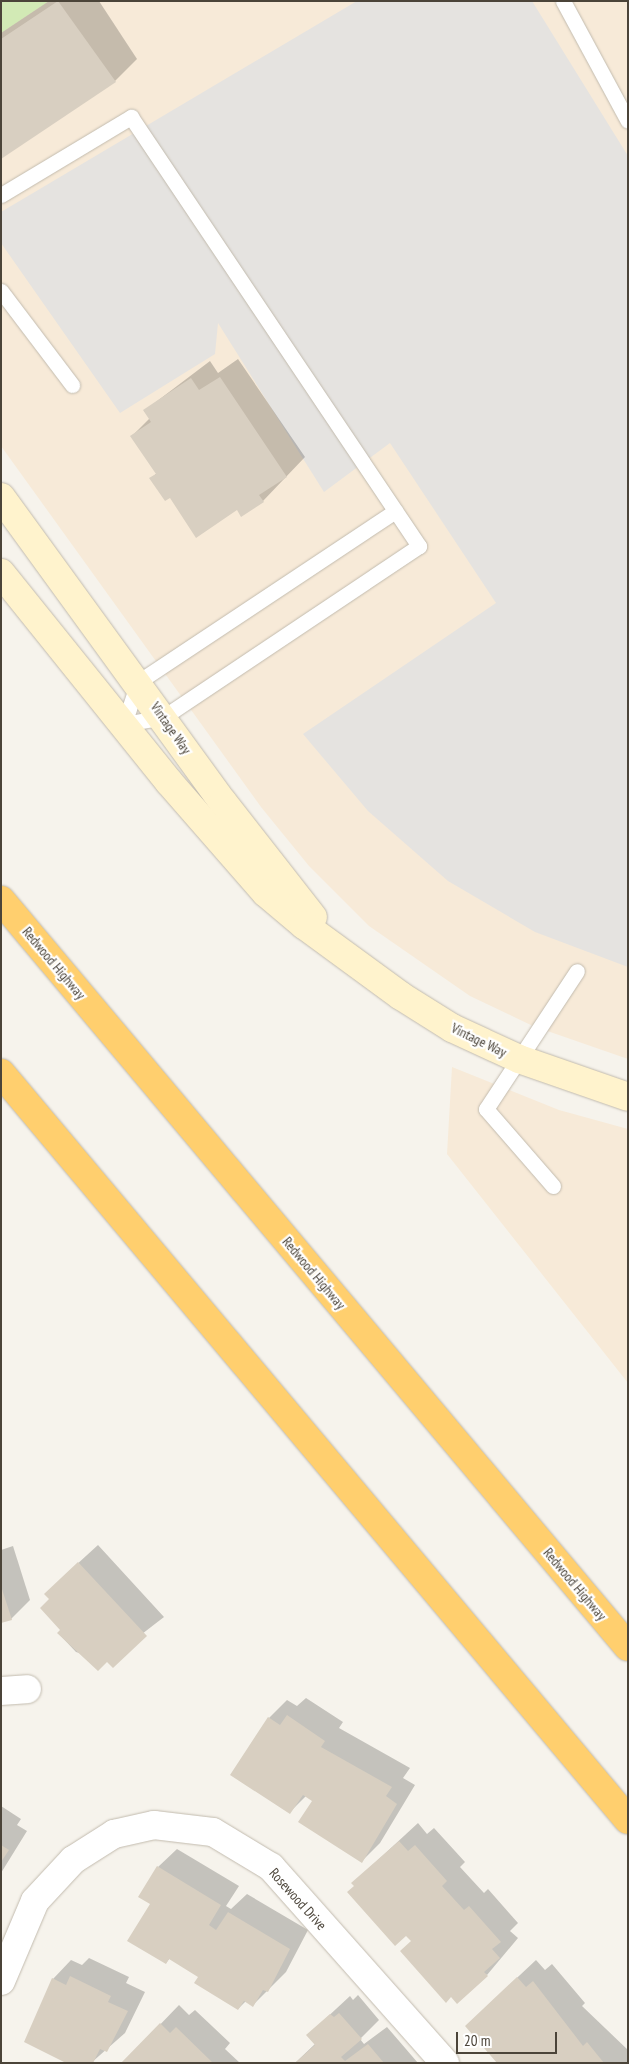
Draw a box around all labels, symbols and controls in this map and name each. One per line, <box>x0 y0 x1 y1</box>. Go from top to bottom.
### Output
street label: Vintage Way <box>147 699 195 757</box>
street label: Redwood Highway <box>19 923 89 1003</box>
street label: Vintage Way <box>448 1019 510 1061</box>
street label: Redwood Highway <box>279 1233 349 1313</box>
street label: Redwood Highway <box>540 1544 610 1624</box>
street label: Rosewood Drive <box>266 1865 330 1933</box>
scale bar <box>459 2022 560 2054</box>
text: 20 m <box>464 2031 490 2050</box>

